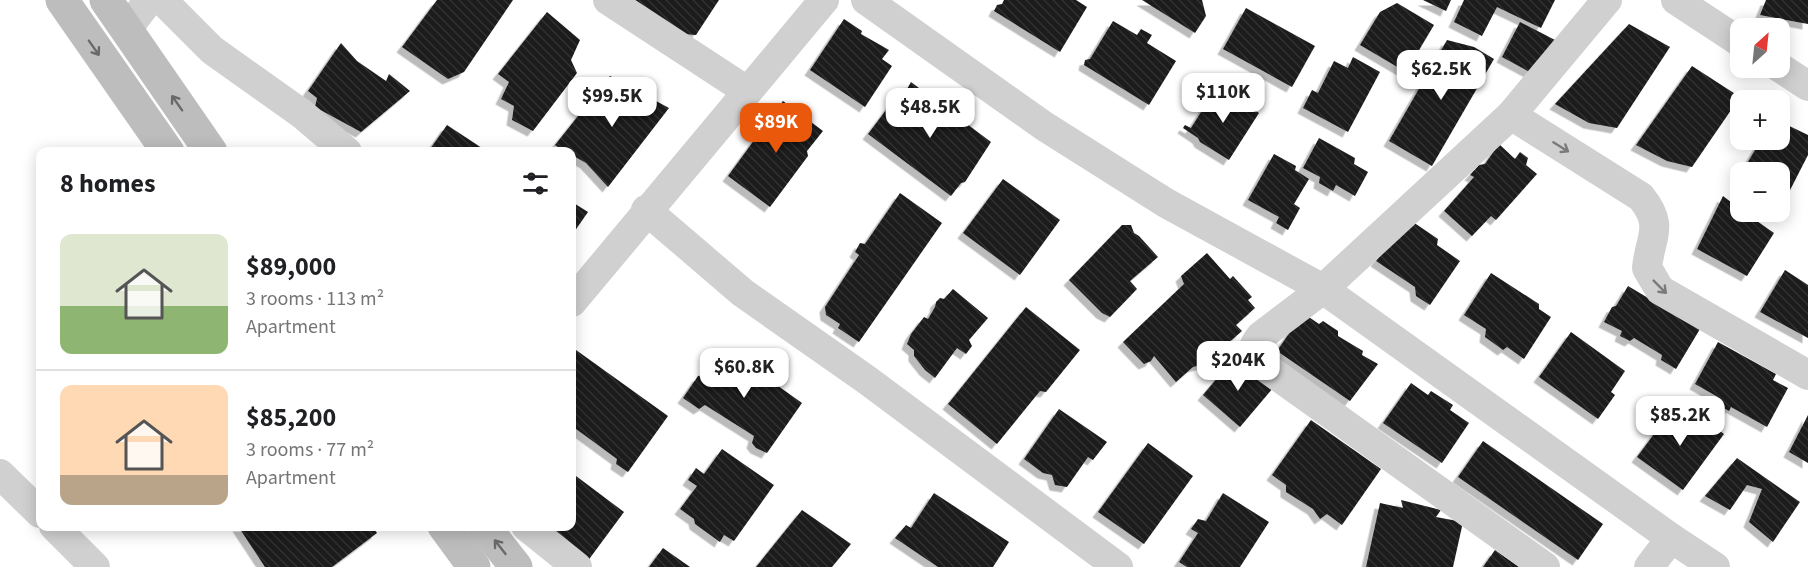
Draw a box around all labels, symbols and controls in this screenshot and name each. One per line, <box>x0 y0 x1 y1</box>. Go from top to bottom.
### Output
north arrow <box>1730 18 1790 78</box>
map controls <box>1730 18 1790 222</box>
one-way arrow <box>88 40 101 57</box>
pin: $62.5K <box>1392 50 1490 101</box>
text: $62.5K <box>1411 55 1471 83</box>
pin: $110K <box>1181 73 1265 124</box>
pin: $99.5K <box>563 77 661 128</box>
text: $110K <box>1196 78 1250 106</box>
text: $99.5K <box>582 82 642 110</box>
pin: $48.5K <box>881 88 979 139</box>
button: + <box>1730 90 1790 150</box>
text: $48.5K <box>900 93 960 121</box>
one-way arrow <box>171 95 184 112</box>
pin: $89K <box>740 103 812 154</box>
text: $89K <box>754 108 798 136</box>
one-way arrow <box>1552 141 1569 153</box>
button: − <box>1730 162 1790 222</box>
text: 8 homes <box>60 165 155 202</box>
icon: filters <box>519 167 552 200</box>
text: $89,000 <box>246 248 336 285</box>
icon: home <box>108 258 180 330</box>
one-way arrow <box>1653 280 1667 295</box>
text: 3 rooms · 113 m² <box>246 285 384 313</box>
text: Apartment <box>246 313 336 341</box>
pin: $204K <box>1196 341 1280 392</box>
text: $204K <box>1211 346 1265 374</box>
pin: $60.8K <box>695 348 793 399</box>
text: $60.8K <box>714 353 774 381</box>
pin: $85.2K <box>1631 396 1729 447</box>
text: $85,200 <box>246 399 336 436</box>
text: $85.2K <box>1650 401 1710 429</box>
icon: home <box>108 409 180 481</box>
text: 3 rooms · 77 m² <box>246 436 374 464</box>
text: Apartment <box>246 464 336 492</box>
one-way arrow <box>493 539 506 555</box>

